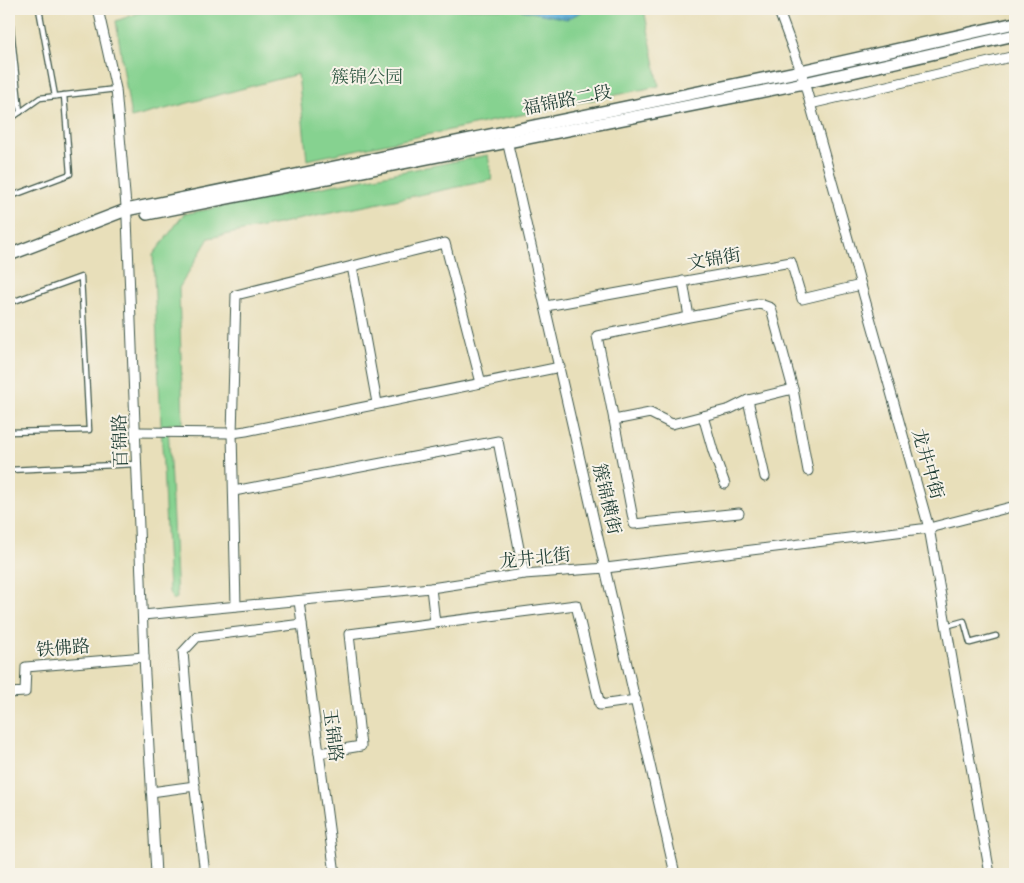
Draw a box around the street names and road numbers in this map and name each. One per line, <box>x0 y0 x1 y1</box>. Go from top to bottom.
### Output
street label: 福锦路二段 <box>521 81 614 123</box>
street label: 文锦街 <box>686 243 743 278</box>
street label: 百锦路 <box>108 413 136 468</box>
street label: 龙井中街 <box>904 426 948 503</box>
street label: 簇锦横街 <box>584 461 626 537</box>
street label: 龙井北街 <box>498 543 572 577</box>
street label: 铁佛路 <box>35 635 91 665</box>
street label: 玉锦路 <box>315 707 347 764</box>

